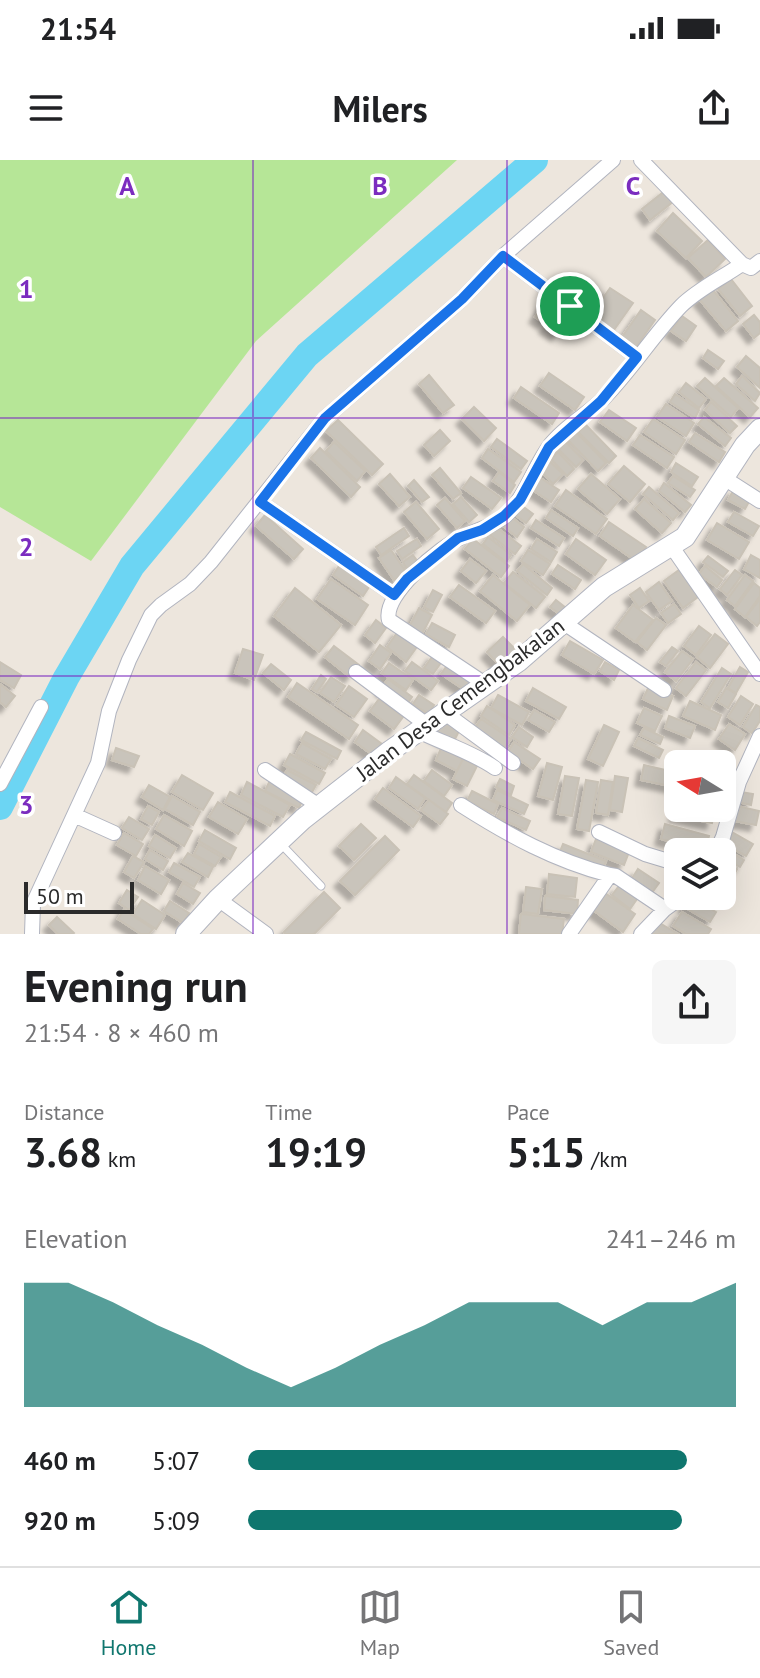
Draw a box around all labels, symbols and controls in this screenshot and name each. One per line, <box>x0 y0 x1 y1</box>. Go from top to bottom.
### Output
text: 21:54 <box>40 9 116 48</box>
text: Milers <box>332 85 428 132</box>
icon: menu <box>24 86 68 130</box>
icon: share <box>692 86 736 130</box>
text: A <box>119 169 135 202</box>
text: B <box>372 169 388 202</box>
text: C <box>626 169 640 202</box>
text: 1 <box>19 272 33 305</box>
pin <box>536 272 604 340</box>
icon: arrive <box>548 284 592 328</box>
text: 2 <box>19 530 33 563</box>
street label: Jalan Desa Cemengbakalan <box>349 611 570 787</box>
north arrow <box>664 750 736 822</box>
map controls <box>664 750 736 910</box>
text: 3 <box>19 788 33 821</box>
button: layers <box>664 838 736 910</box>
scale bar <box>24 878 134 914</box>
text: 50 m <box>36 882 84 910</box>
text: Evening run <box>24 957 248 1014</box>
button: share <box>652 960 736 1044</box>
text: 21:54 · 8 × 460 m <box>24 1016 219 1049</box>
text: Distance <box>24 1098 105 1126</box>
text: Time <box>265 1098 312 1126</box>
text: Pace <box>507 1098 550 1126</box>
text: 3.68 <box>24 1126 102 1178</box>
text: 19:19 <box>265 1126 367 1178</box>
text: 5:15 <box>507 1126 585 1178</box>
text: km <box>102 1145 136 1173</box>
text: /km <box>585 1145 628 1173</box>
text: Elevation <box>24 1222 128 1255</box>
text: 241–246 m <box>606 1222 736 1255</box>
text: 460 m <box>24 1444 96 1477</box>
text: 5:07 <box>152 1444 200 1477</box>
text: 920 m <box>24 1504 96 1537</box>
text: 5:09 <box>152 1504 200 1537</box>
tab: Home <box>101 1585 156 1661</box>
tab: Map <box>358 1585 402 1661</box>
tab: Saved <box>603 1585 659 1661</box>

